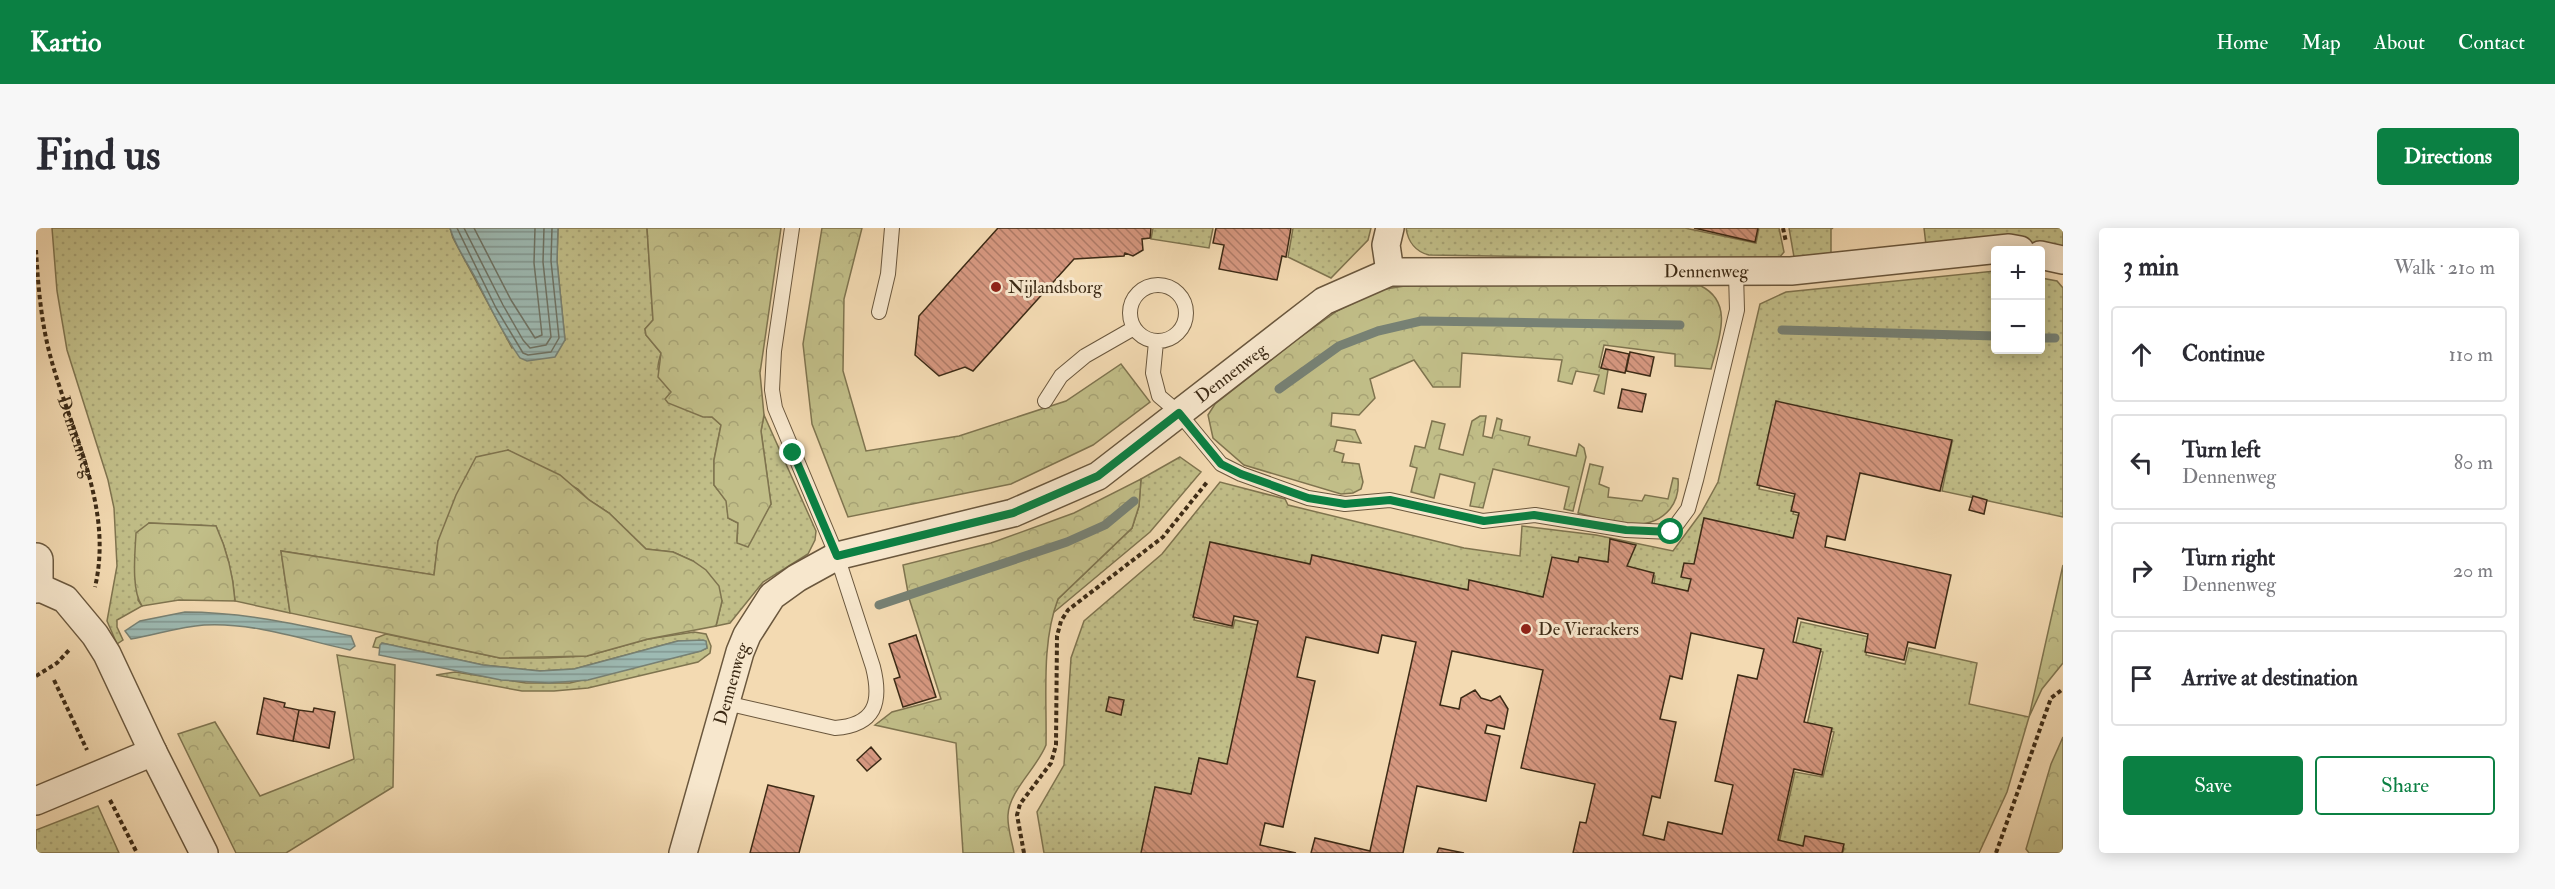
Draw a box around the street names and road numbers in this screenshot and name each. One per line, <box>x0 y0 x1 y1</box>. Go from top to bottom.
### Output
street label: Dennenweg <box>1664 260 1750 283</box>
street label: Dennenweg <box>1190 337 1272 408</box>
street label: Dennenweg <box>52 393 101 481</box>
street label: Dennenweg <box>708 638 755 728</box>

